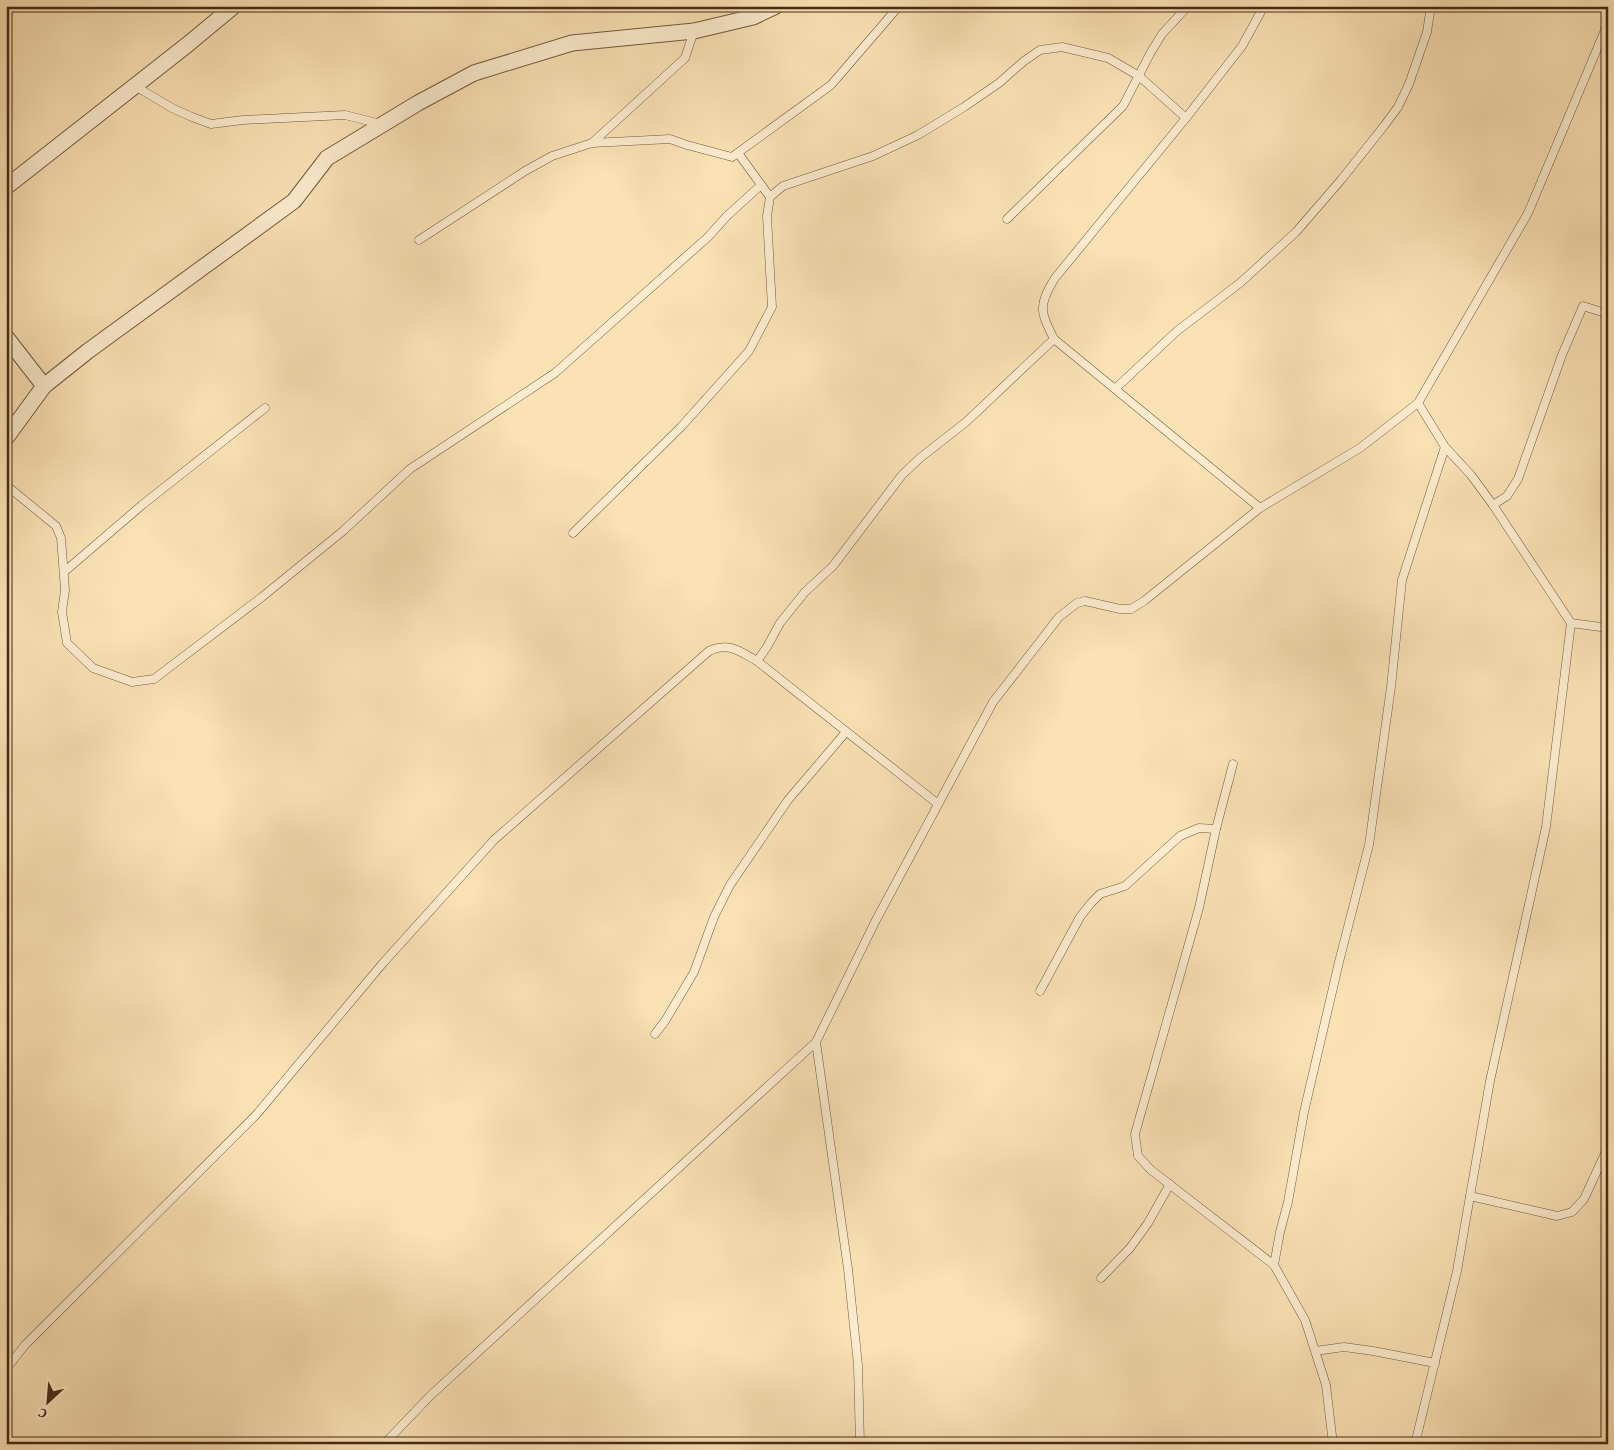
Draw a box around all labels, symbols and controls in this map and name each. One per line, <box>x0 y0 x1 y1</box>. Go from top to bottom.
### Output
north arrow <box>22 1378 72 1428</box>
text: С <box>34 1403 50 1424</box>

